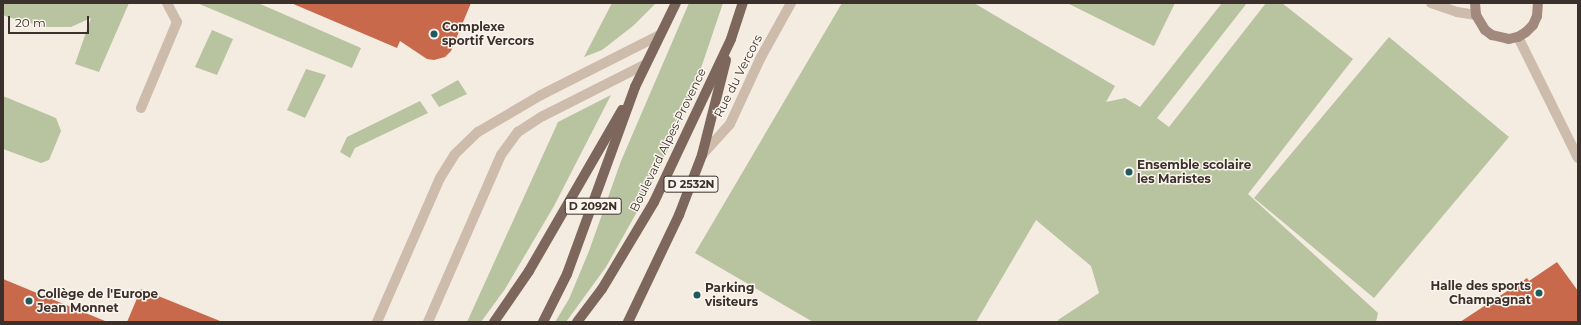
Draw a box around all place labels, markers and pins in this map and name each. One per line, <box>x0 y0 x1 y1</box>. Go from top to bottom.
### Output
place label: Complexe sportif Vercors <box>442 20 534 48</box>
marker: Complexe sportif Vercors <box>429 29 439 39</box>
place label: Ensemble scolaire les Maristes <box>1137 158 1251 186</box>
marker: Ensemble scolaire les Maristes <box>1124 167 1134 177</box>
place label: Halle des sports Champagnat <box>1431 279 1531 307</box>
place label: Parking visiteurs <box>705 281 758 309</box>
place label: Collège de l'Europe Jean Monnet <box>37 287 158 315</box>
marker: Halle des sports Champagnat <box>1534 288 1544 298</box>
marker: Parking visiteurs <box>692 290 702 300</box>
marker: Collège de l'Europe Jean Monnet <box>24 296 34 306</box>

